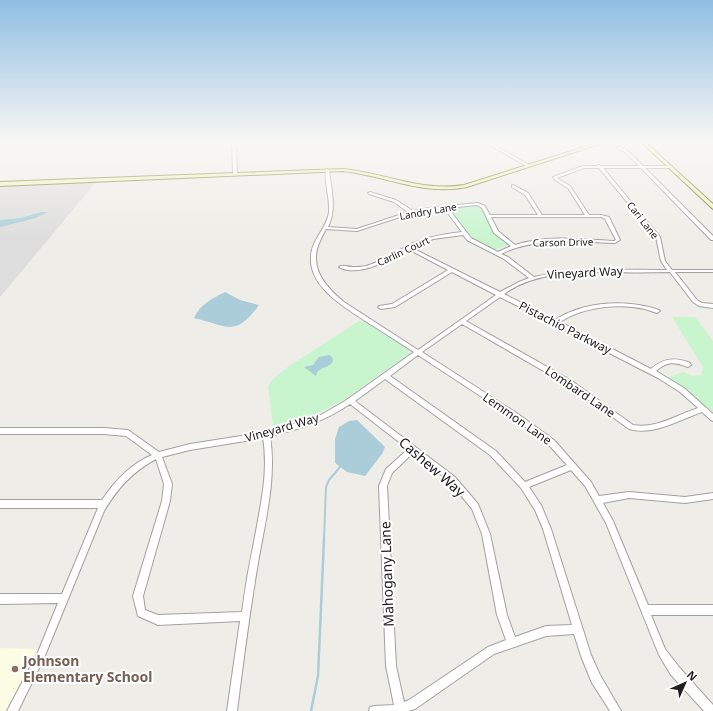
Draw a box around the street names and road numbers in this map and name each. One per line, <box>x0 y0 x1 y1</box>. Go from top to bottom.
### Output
street label: Cari Lane <box>624 198 662 242</box>
street label: Landry Lane <box>398 199 458 223</box>
street label: Carlin Court <box>375 233 432 269</box>
street label: Carson Drive <box>533 234 594 250</box>
street label: Vineyard Way <box>547 262 624 283</box>
street label: Pistachio Parkway <box>516 297 615 359</box>
street label: Lombard Lane <box>542 362 619 421</box>
street label: Lemmon Lane <box>479 389 555 449</box>
street label: Vineyard Way <box>243 409 322 446</box>
street label: Cashew Way <box>395 433 470 501</box>
street label: Mahogany Lane <box>375 521 398 627</box>

